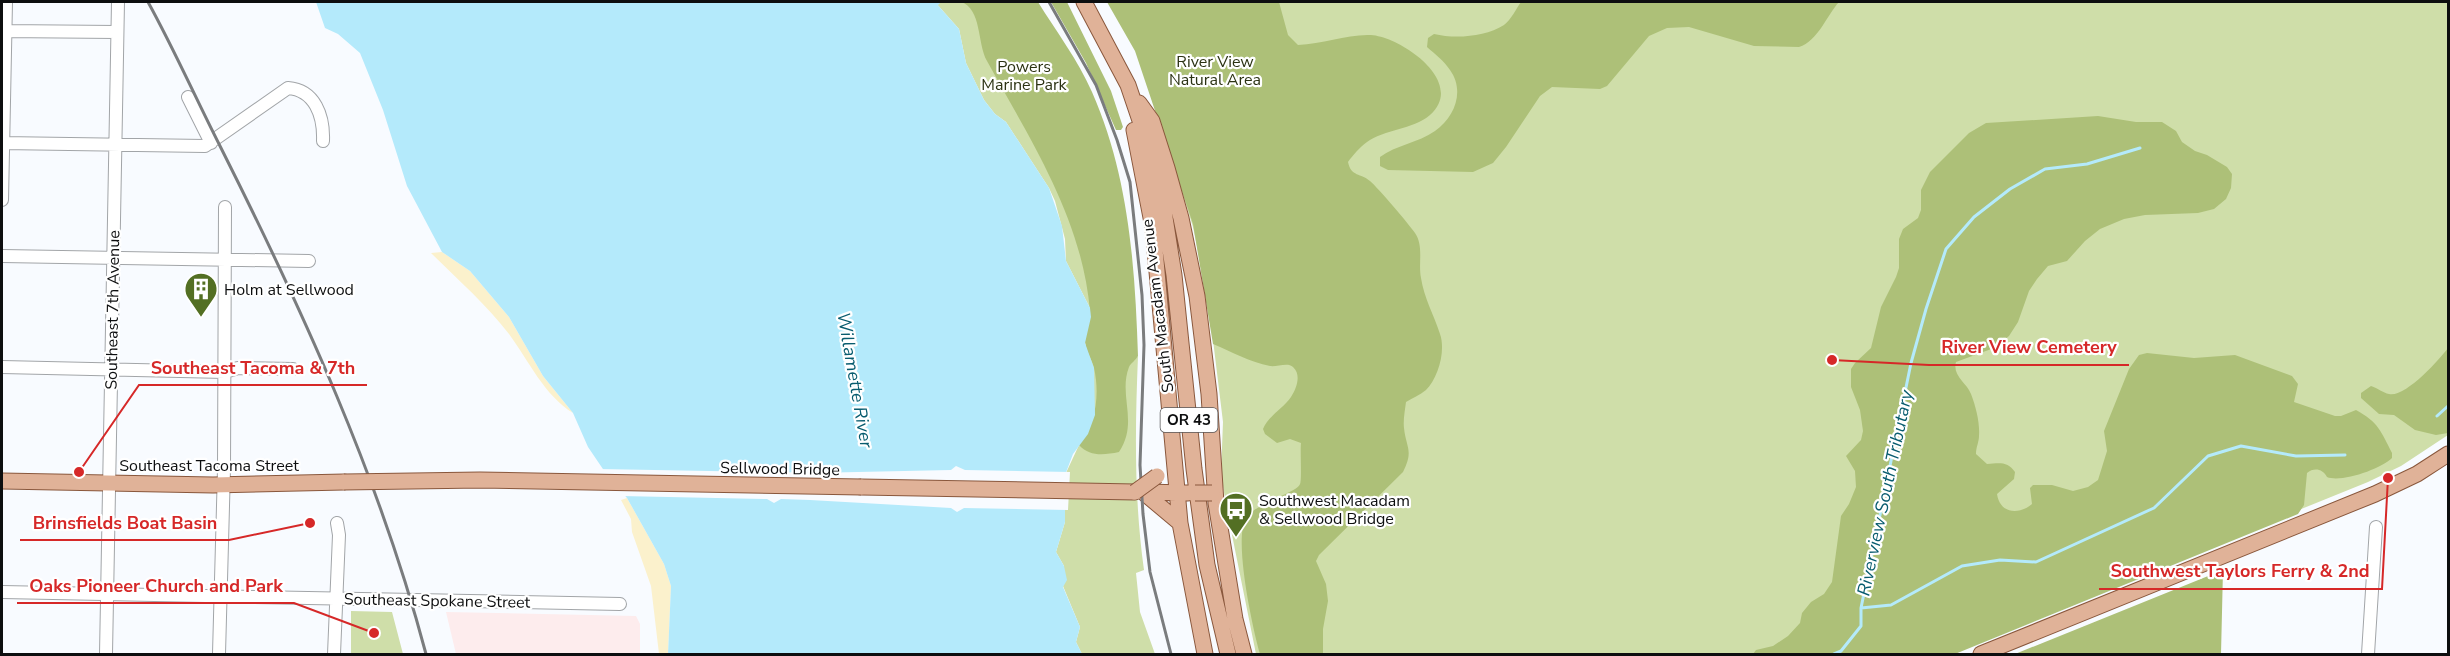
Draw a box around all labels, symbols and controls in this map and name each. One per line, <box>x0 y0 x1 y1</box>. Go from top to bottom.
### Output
park label: River View Natural Area <box>1169 51 1261 91</box>
park label: Powers Marine Park <box>981 56 1068 96</box>
street label: South Macadam Avenue <box>1136 218 1180 394</box>
street label: Southeast 7th Avenue <box>101 230 125 390</box>
building icon: Holm at Sellwood <box>183 271 219 318</box>
place label: Holm at Sellwood <box>224 279 354 301</box>
water label: Willamette River <box>831 310 879 450</box>
callout: River View Cemetery <box>1929 329 2129 365</box>
text: River View Cemetery <box>1941 335 2117 359</box>
callout: Southeast Tacoma & 7th <box>139 349 367 385</box>
text: Southeast Tacoma & 7th <box>151 356 355 380</box>
water label: Riverview South Tributary <box>1851 387 1919 598</box>
road number: OR 43 <box>1160 408 1218 432</box>
street label: Southeast Tacoma Street <box>119 455 299 477</box>
street label: Sellwood Bridge <box>720 457 840 481</box>
place label: Southwest Macadam & Sellwood Bridge <box>1259 490 1410 530</box>
bus stop icon: Southwest Macadam & Sellwood Bridge <box>1218 491 1254 538</box>
callout: Brinsfields Boat Basin <box>20 504 229 540</box>
text: Brinsfields Boat Basin <box>33 511 217 535</box>
callout: Southwest Taylors Ferry & 2nd <box>2099 553 2382 589</box>
text: Southwest Taylors Ferry & 2nd <box>2110 559 2370 583</box>
callout: Oaks Pioneer Church and Park <box>17 567 294 603</box>
text: Oaks Pioneer Church and Park <box>29 574 283 598</box>
street label: Southeast Spokane Street <box>344 588 531 614</box>

